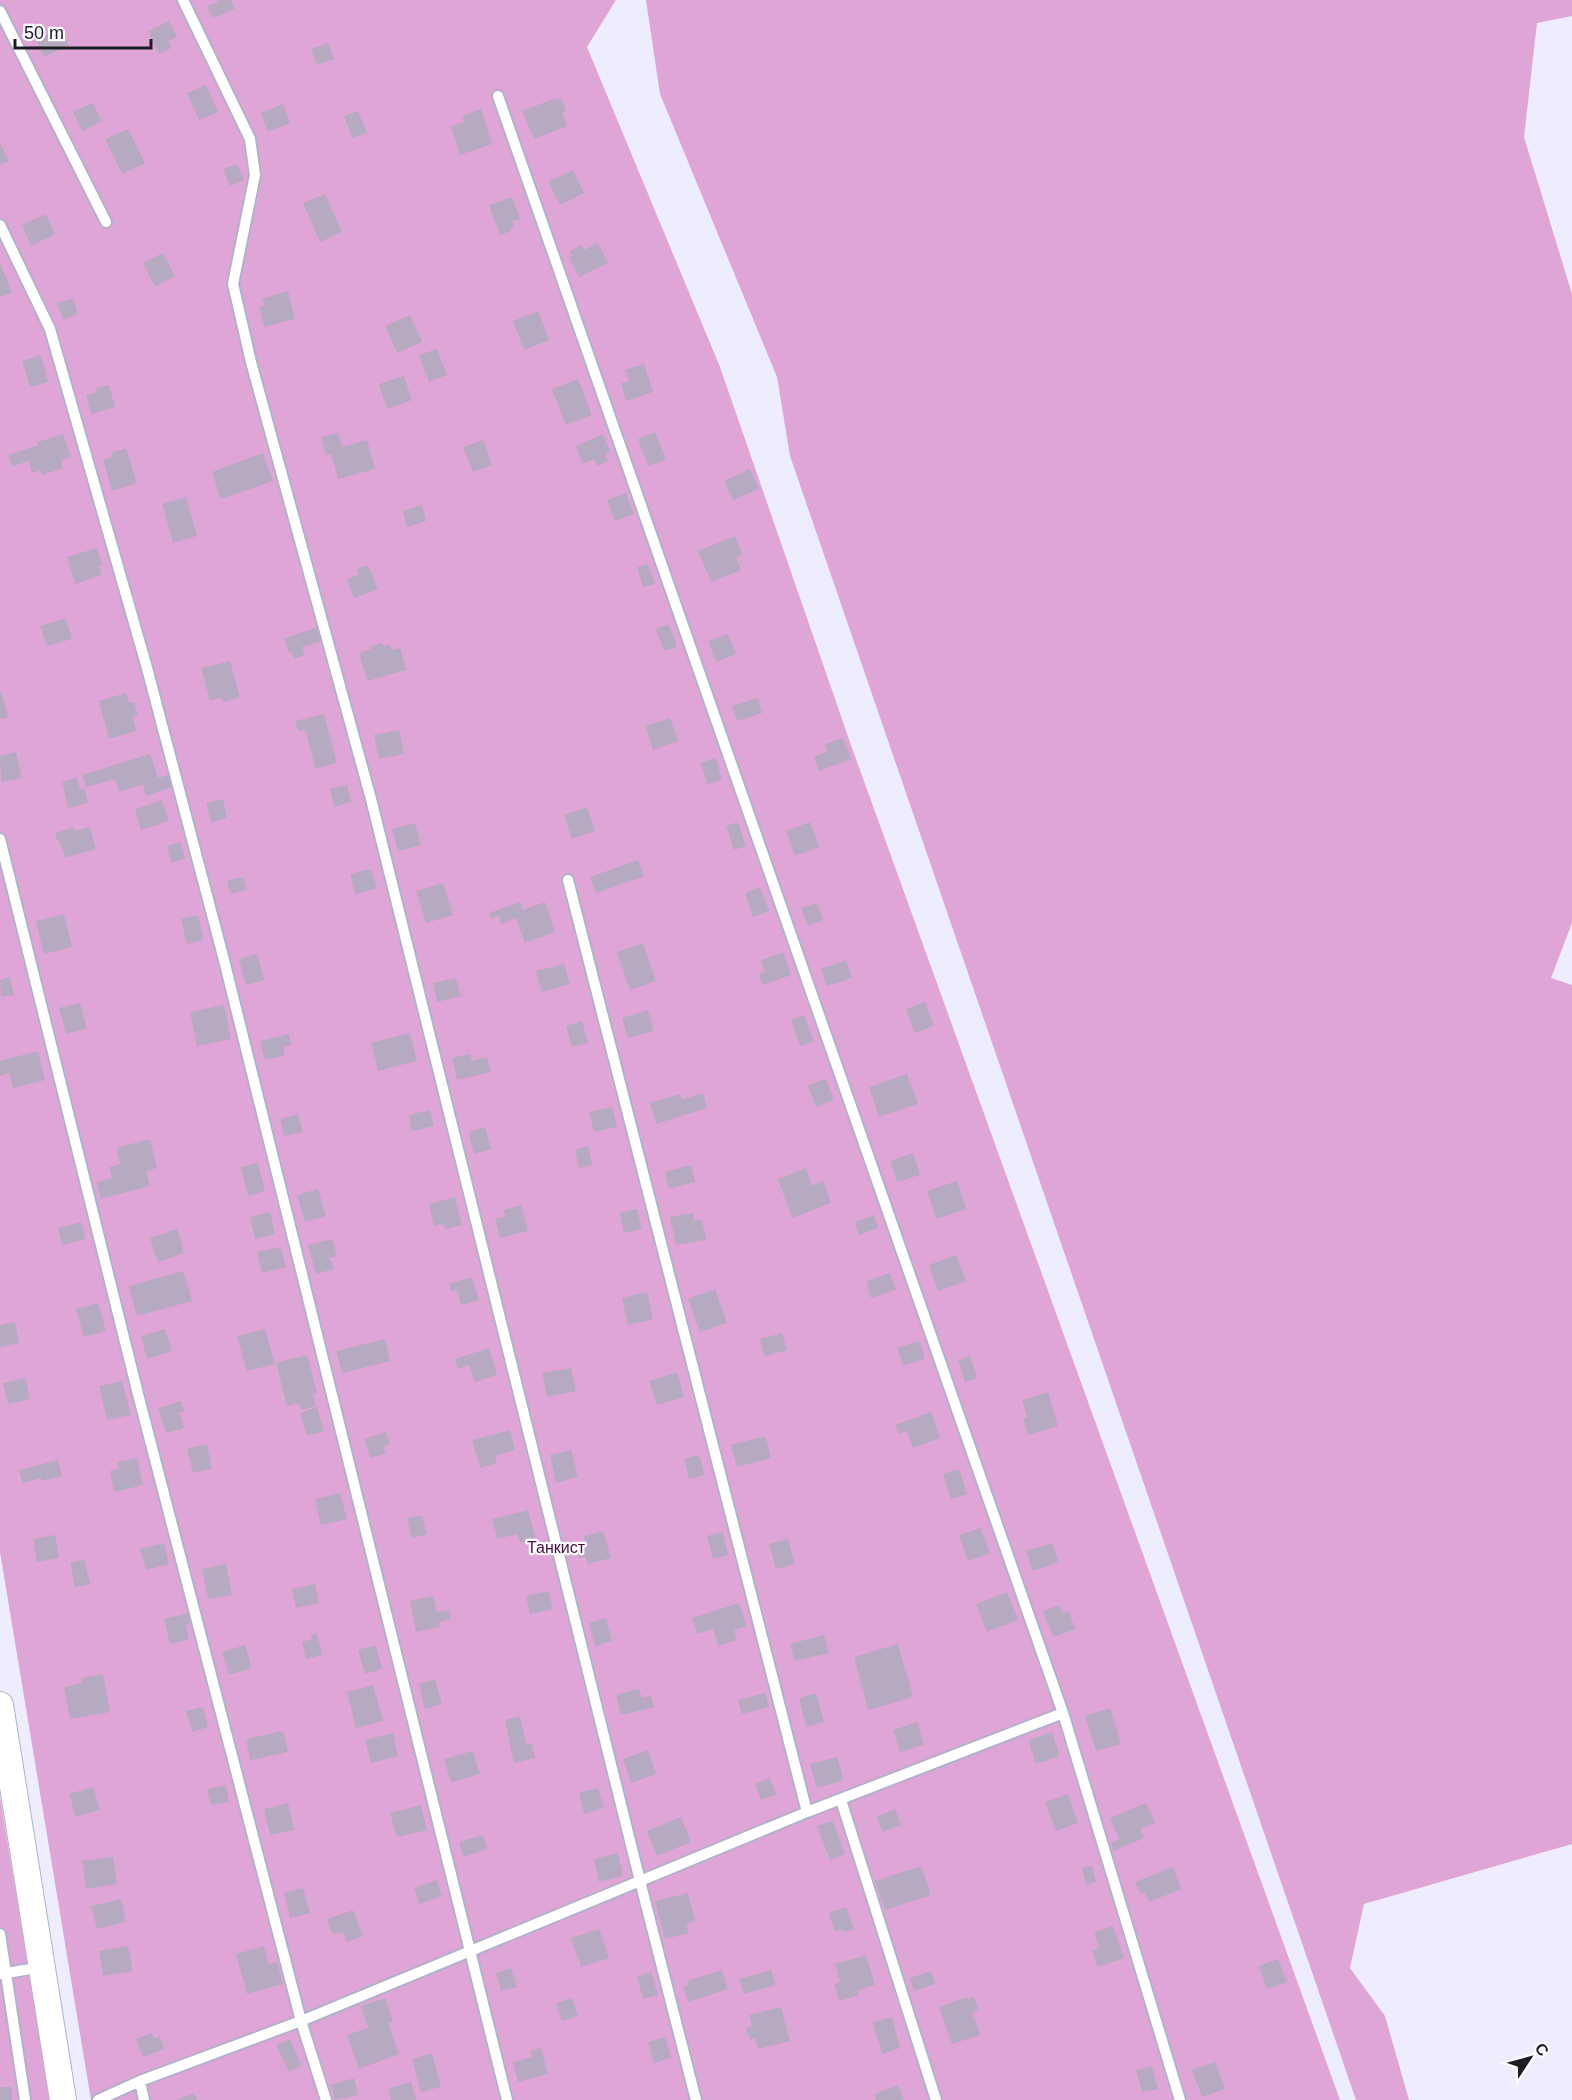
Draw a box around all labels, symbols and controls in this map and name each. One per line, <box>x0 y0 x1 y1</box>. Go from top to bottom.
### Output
scale bar <box>15 12 152 50</box>
text: 50 m <box>24 23 64 43</box>
park label: Танкист <box>527 1539 586 1556</box>
north arrow <box>1500 2028 1560 2088</box>
text: С <box>1531 2040 1552 2060</box>

